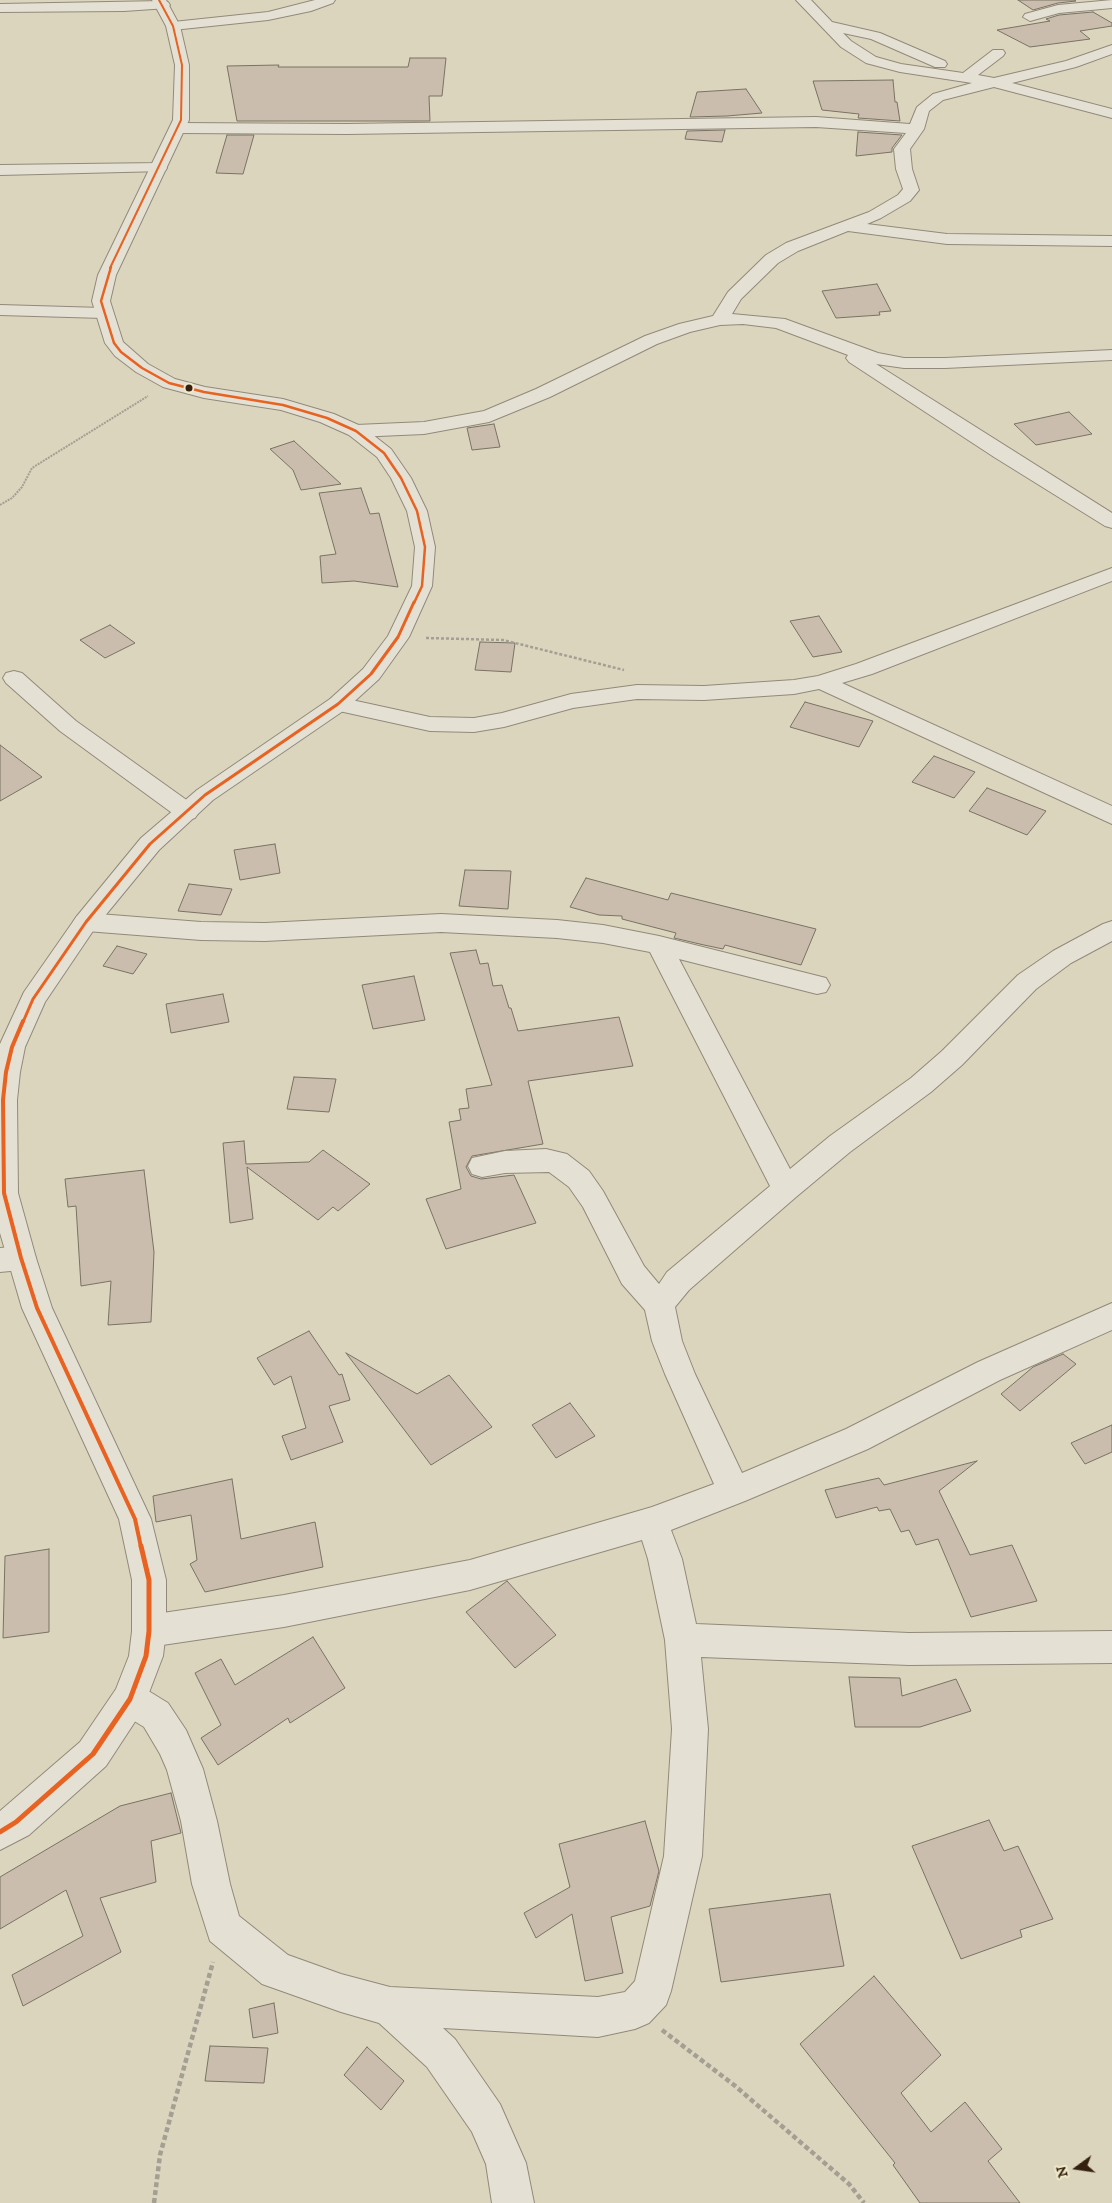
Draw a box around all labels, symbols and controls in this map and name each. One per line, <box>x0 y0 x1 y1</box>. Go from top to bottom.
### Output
unlabelled marker <box>184 383 194 393</box>
north arrow <box>1052 2143 1102 2193</box>
text: N <box>1052 2164 1073 2179</box>

